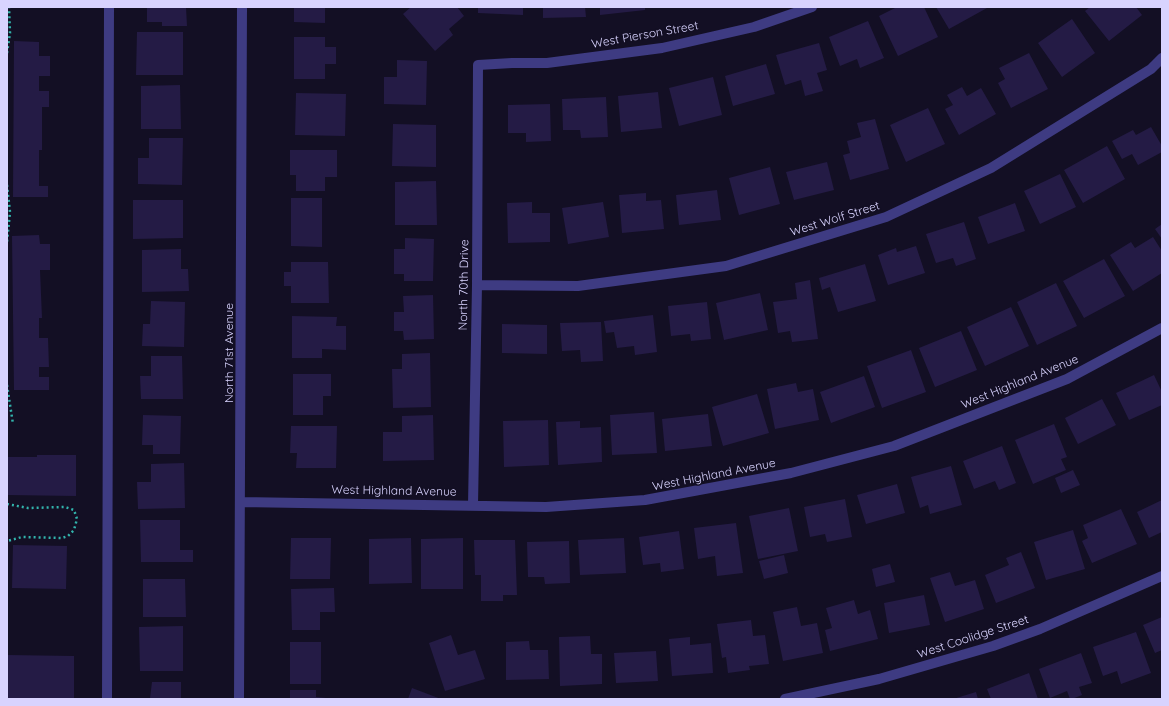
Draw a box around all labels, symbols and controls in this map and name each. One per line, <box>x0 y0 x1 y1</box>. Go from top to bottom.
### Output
street label: West Pierson Street <box>590 19 700 51</box>
street label: West Wolf Street <box>788 199 882 239</box>
street label: North 70th Drive <box>456 239 472 331</box>
street label: North 71st Avenue <box>222 303 236 403</box>
street label: West Highland Avenue <box>959 352 1081 412</box>
street label: West Highland Avenue <box>651 456 777 494</box>
street label: West Highland Avenue <box>331 483 457 499</box>
street label: West Coolidge Street <box>916 612 1030 662</box>

